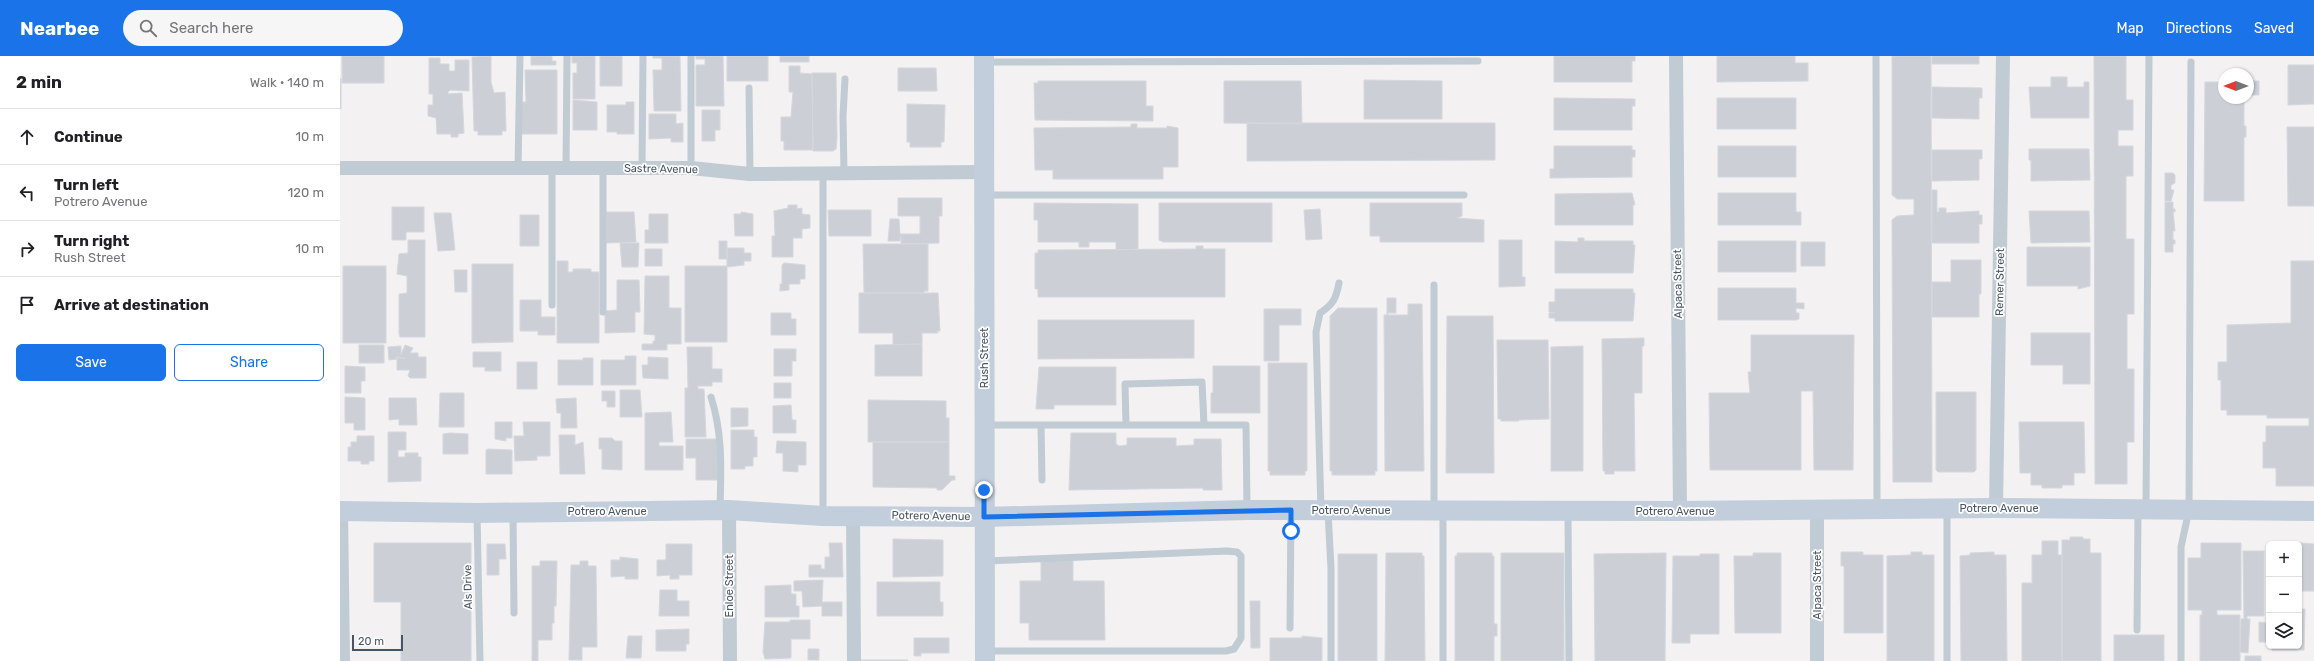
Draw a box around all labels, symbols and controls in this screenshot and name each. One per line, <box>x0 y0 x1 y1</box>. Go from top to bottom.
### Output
search box <box>123 10 403 46</box>
text: Nearbee <box>20 17 99 40</box>
icon: search <box>137 17 159 39</box>
text: Search here <box>169 19 254 37</box>
text: Map <box>2117 20 2144 37</box>
text: Directions <box>2166 20 2232 37</box>
text: Saved <box>2254 20 2294 37</box>
north arrow <box>2218 68 2254 104</box>
text: 2 min <box>16 72 62 92</box>
text: Walk · 140 m <box>250 75 324 90</box>
icon: ahead <box>16 126 38 148</box>
text: Continue <box>54 128 123 146</box>
text: 10 m <box>295 129 324 144</box>
street label: Sastre Avenue <box>624 162 698 176</box>
text: Turn left <box>54 176 119 194</box>
icon: left <box>16 182 38 204</box>
text: 120 m <box>288 185 324 200</box>
text: Potrero Avenue <box>54 194 147 209</box>
text: Turn right <box>54 232 129 250</box>
icon: right <box>16 238 38 260</box>
text: 10 m <box>295 241 324 256</box>
street label: Remer Street <box>1993 247 2007 316</box>
street label: Alpaca Street <box>1671 249 1685 319</box>
text: Rush Street <box>54 250 126 265</box>
icon: arrive <box>16 294 38 316</box>
text: Arrive at destination <box>54 296 209 314</box>
street label: Rush Street <box>978 327 991 388</box>
button: Save <box>16 344 166 381</box>
button: Share <box>174 344 324 381</box>
route end <box>975 481 993 499</box>
street label: Potrero Avenue <box>1959 502 2039 515</box>
street label: Potrero Avenue <box>1311 504 1391 517</box>
street label: Potrero Avenue <box>567 505 647 518</box>
street label: Potrero Avenue <box>1635 505 1715 518</box>
street label: Potrero Avenue <box>891 509 971 523</box>
route start <box>1282 522 1300 540</box>
map controls <box>2266 541 2302 649</box>
button: + <box>2266 541 2302 577</box>
street label: Alpaca Street <box>1811 550 1824 620</box>
street label: Enloe Street <box>723 554 736 617</box>
street label: Als Drive <box>461 564 475 610</box>
button: − <box>2266 577 2302 613</box>
button: layers <box>2266 613 2302 649</box>
scale bar <box>352 633 403 652</box>
text: 20 m <box>358 635 384 648</box>

